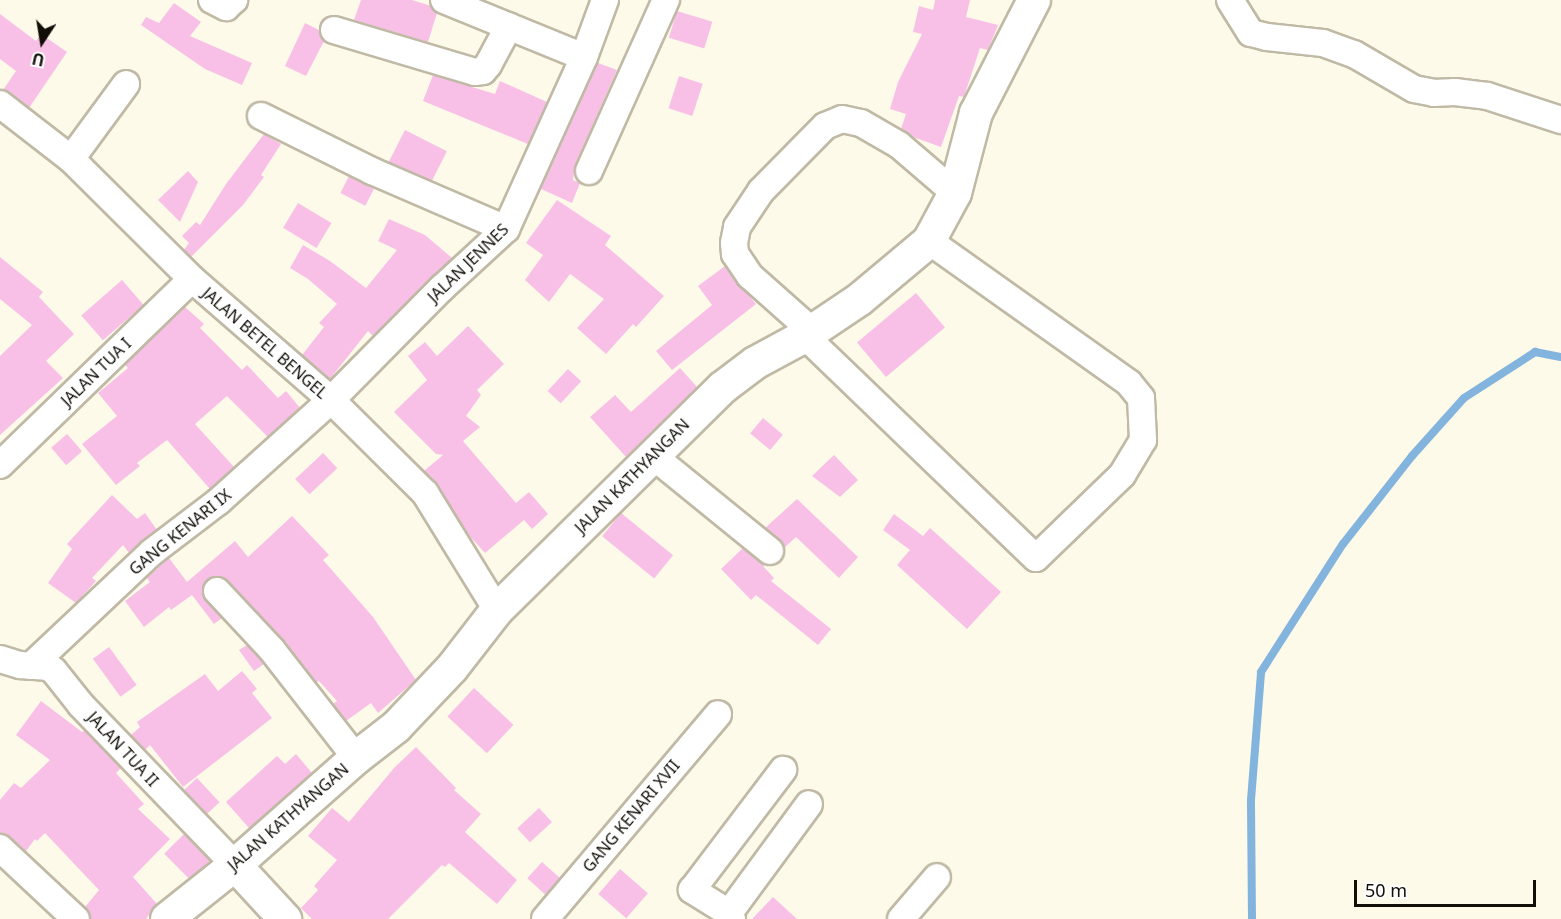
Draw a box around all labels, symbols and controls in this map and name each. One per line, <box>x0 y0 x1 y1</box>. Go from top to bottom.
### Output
north arrow <box>12 12 72 72</box>
text: U <box>30 48 46 72</box>
street label: JALAN JENNES <box>424 220 512 306</box>
street label: JALAN BETEL BENGEL <box>199 283 331 403</box>
street label: JALAN TUA I <box>57 334 135 410</box>
street label: JALAN KATHYANGAN <box>571 415 693 537</box>
street label: GANG KENARI IX <box>125 485 235 579</box>
street label: JALAN TUA II <box>84 708 162 790</box>
street label: GANG KENARI XVII <box>579 756 683 876</box>
street label: JALAN KATHYANGAN <box>224 759 352 875</box>
scale bar <box>1357 868 1538 906</box>
text: 50 m <box>1365 878 1407 902</box>

